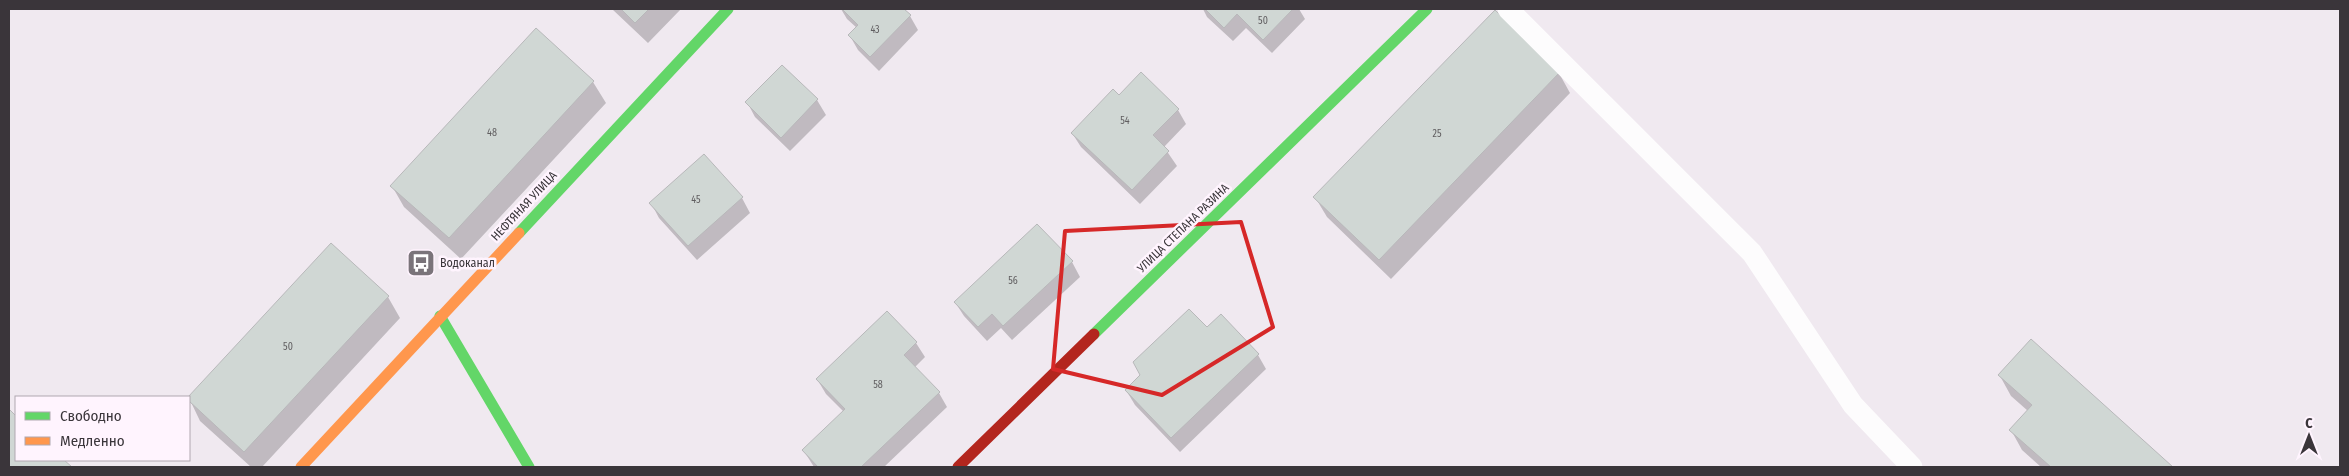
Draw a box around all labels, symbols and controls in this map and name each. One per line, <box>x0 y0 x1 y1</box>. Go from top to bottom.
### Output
house number: 50 <box>1258 15 1268 27</box>
house number: 43 <box>870 24 880 36</box>
house number: 54 <box>1120 115 1130 127</box>
house number: 48 <box>487 127 497 139</box>
house number: 25 <box>1433 128 1442 140</box>
street label: НЕФТЯНАЯ УЛИЦА <box>488 168 560 244</box>
street label: УЛИЦА СТЕПАНА РАЗИНА <box>1134 180 1232 276</box>
house number: 45 <box>691 194 701 206</box>
bus stop icon: Водоканал <box>406 248 436 278</box>
place label: Водоканал <box>440 256 495 270</box>
house number: 56 <box>1008 275 1018 287</box>
house number: 50 <box>283 341 293 353</box>
house number: 58 <box>873 379 883 391</box>
legend <box>15 396 190 461</box>
text: Свободно <box>60 407 122 425</box>
north arrow <box>2284 411 2334 461</box>
text: С <box>2305 415 2313 432</box>
text: Медленно <box>60 432 125 450</box>

